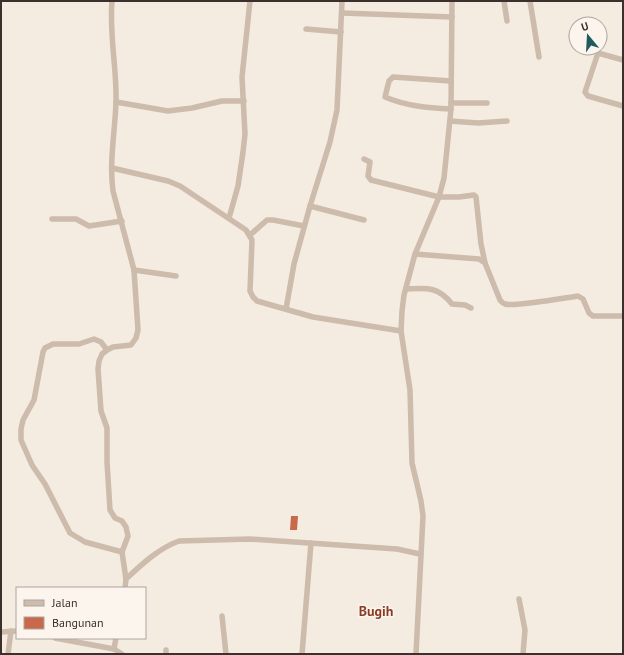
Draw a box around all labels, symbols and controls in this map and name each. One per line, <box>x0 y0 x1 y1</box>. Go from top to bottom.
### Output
north arrow <box>568 16 608 56</box>
text: U <box>579 19 590 34</box>
legend <box>16 587 146 639</box>
text: Jalan <box>51 595 77 610</box>
district label: Bugih <box>359 602 393 620</box>
text: Bangunan <box>52 615 104 630</box>

